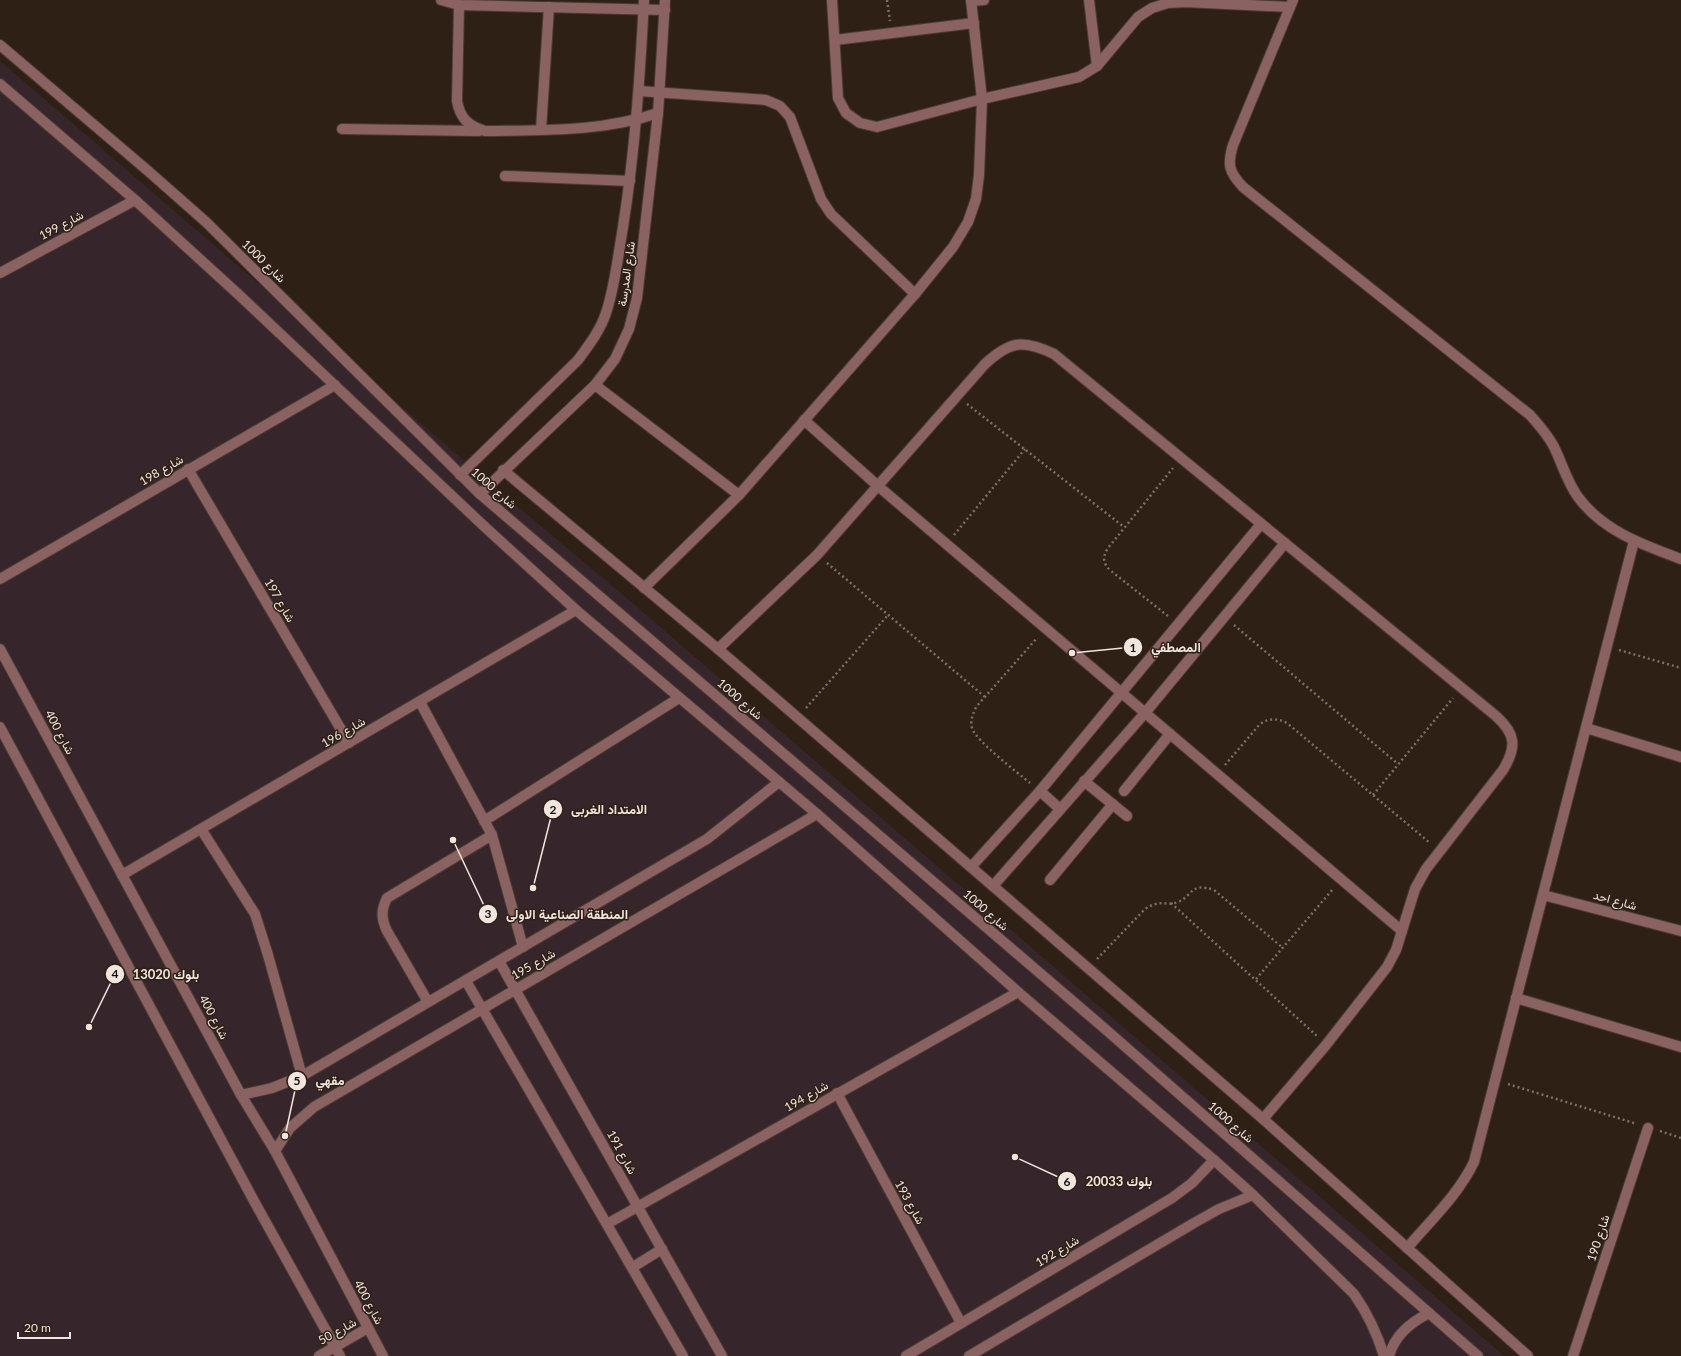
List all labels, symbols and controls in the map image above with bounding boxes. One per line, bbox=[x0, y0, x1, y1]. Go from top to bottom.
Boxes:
street label: شارع 199 bbox=[36, 207, 87, 245]
street label: شارع 1000 bbox=[238, 236, 289, 287]
street label: شارع المدرسة bbox=[614, 240, 640, 308]
street label: شارع 198 bbox=[136, 451, 187, 490]
street label: شارع 1000 bbox=[467, 464, 520, 513]
street label: شارع 197 bbox=[260, 575, 299, 626]
callout: المصطفي bbox=[1123, 635, 1209, 660]
text: المصطفي bbox=[1151, 639, 1201, 658]
text: 1 bbox=[1130, 640, 1137, 655]
street label: شارع 1000 bbox=[713, 675, 766, 724]
street label: شارع 400 bbox=[40, 707, 78, 758]
street label: شارع 196 bbox=[318, 713, 369, 752]
callout: الامتداد الغربى bbox=[543, 797, 655, 822]
text: الامتداد الغربى bbox=[571, 801, 647, 818]
text: 2 bbox=[550, 802, 557, 817]
street label: شارع 1000 bbox=[959, 886, 1012, 935]
street label: شارع احد bbox=[1591, 887, 1638, 915]
callout: المنطقة الصناعية الاولى bbox=[478, 902, 636, 927]
text: 3 bbox=[485, 906, 492, 921]
text: المنطقة الصناعية الاولى bbox=[506, 906, 628, 923]
street label: شارع 195 bbox=[508, 945, 559, 984]
callout: بلوك 13020 bbox=[105, 962, 208, 987]
text: 4 bbox=[112, 966, 119, 981]
text: بلوك 13020 bbox=[133, 966, 199, 983]
street label: شارع 400 bbox=[194, 992, 232, 1043]
callout: مقهي bbox=[287, 1068, 352, 1093]
text: مقهي bbox=[315, 1072, 345, 1091]
text: 5 bbox=[294, 1073, 301, 1088]
street label: شارع 194 bbox=[781, 1077, 832, 1116]
street label: شارع 1000 bbox=[1204, 1098, 1257, 1147]
street label: شارع 191 bbox=[602, 1127, 640, 1178]
callout: بلوك 20033 bbox=[1057, 1169, 1160, 1194]
text: بلوك 20033 bbox=[1086, 1173, 1152, 1190]
text: 6 bbox=[1064, 1174, 1071, 1189]
street label: شارع 193 bbox=[890, 1177, 928, 1228]
street label: شارع 190 bbox=[1583, 1213, 1614, 1264]
street label: شارع 192 bbox=[1033, 1232, 1083, 1272]
street label: شارع 400 bbox=[349, 1277, 387, 1328]
scale bar bbox=[18, 1314, 70, 1340]
street label: شارع 50 bbox=[315, 1314, 360, 1349]
text: 20 m bbox=[24, 1320, 51, 1335]

